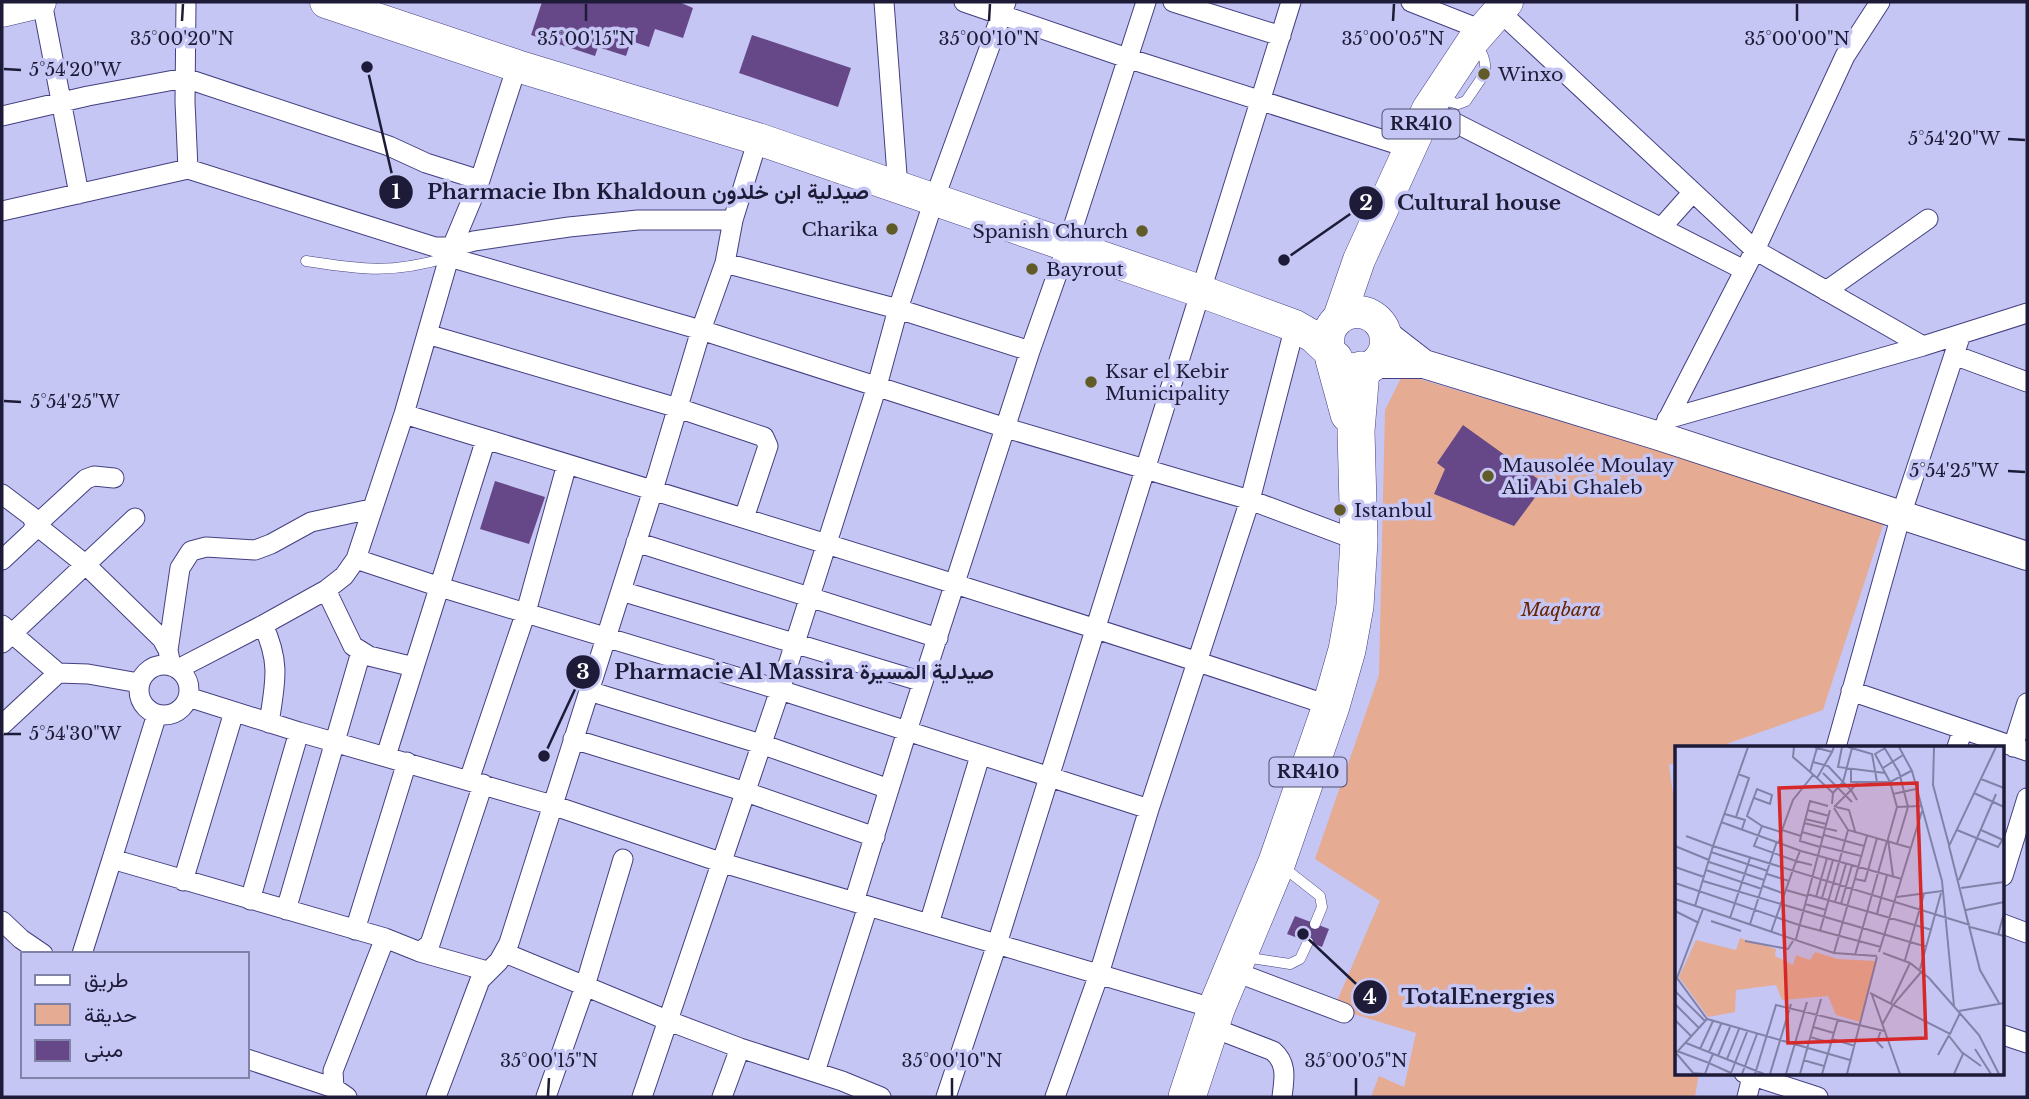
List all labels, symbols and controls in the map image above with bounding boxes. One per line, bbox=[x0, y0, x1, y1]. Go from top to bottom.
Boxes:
text: 35°00'20"N bbox=[130, 28, 234, 50]
text: 35°00'15"N bbox=[537, 28, 635, 50]
text: 35°00'10"N bbox=[939, 28, 1039, 50]
text: 35°00'05"N bbox=[1341, 28, 1445, 50]
text: 35°00'00"N bbox=[1744, 28, 1850, 50]
text: 5°54'20"W bbox=[29, 59, 122, 81]
place label: Winxo bbox=[1497, 63, 1563, 86]
marker: Winxo bbox=[1476, 66, 1492, 82]
road number: RR410 bbox=[1382, 110, 1460, 139]
text: 5°54'20"W bbox=[1908, 128, 2001, 150]
callout: Pharmacie Ibn Khaldoun صيدلية ابن خلدون bbox=[378, 171, 883, 213]
text: 1 bbox=[391, 179, 401, 205]
text: Pharmacie Ibn Khaldoun صيدلية ابن خلدون bbox=[427, 179, 869, 205]
callout: Cultural house bbox=[1348, 182, 1575, 224]
text: 2 bbox=[1359, 190, 1373, 216]
text: Cultural house bbox=[1397, 190, 1561, 216]
place label: Charika bbox=[801, 218, 878, 241]
place label: Spanish Church bbox=[973, 220, 1128, 243]
marker: Charika bbox=[884, 221, 900, 237]
marker: Spanish Church bbox=[1134, 223, 1150, 239]
place label: Bayrout bbox=[1046, 258, 1125, 281]
marker: Bayrout bbox=[1024, 261, 1040, 277]
place label: Ksar el Kebir Municipality bbox=[1105, 360, 1230, 405]
marker: Ksar el Kebir Municipality bbox=[1083, 374, 1099, 390]
text: 5°54'25"W bbox=[30, 391, 121, 413]
place label: Mausolée Moulay Ali Abi Ghaleb bbox=[1501, 454, 1674, 499]
text: 5°54'25"W bbox=[1909, 460, 2000, 482]
marker: Mausolée Moulay Ali Abi Ghaleb bbox=[1480, 468, 1496, 484]
place label: Istanbul bbox=[1354, 499, 1433, 522]
marker: Istanbul bbox=[1332, 502, 1348, 518]
park label: Maqbara bbox=[1520, 598, 1601, 621]
callout: Pharmacie Al Massira صيدلية المسيرة bbox=[565, 651, 1009, 693]
text: 3 bbox=[576, 659, 590, 685]
text: Pharmacie Al Massira صيدلية المسيرة bbox=[614, 659, 994, 685]
text: 5°54'30"W bbox=[29, 723, 122, 745]
inset map bbox=[1675, 746, 2004, 1074]
road number: RR410 bbox=[1270, 758, 1346, 786]
legend bbox=[21, 952, 248, 1078]
text: طريق bbox=[84, 967, 129, 993]
callout: TotalEnergies bbox=[1352, 976, 1569, 1018]
text: 4 bbox=[1363, 984, 1377, 1010]
text: TotalEnergies bbox=[1401, 984, 1555, 1010]
text: حديقة bbox=[84, 1002, 137, 1028]
text: مبنى bbox=[84, 1037, 123, 1063]
text: 35°00'15"N bbox=[500, 1050, 598, 1072]
text: 35°00'10"N bbox=[902, 1050, 1002, 1072]
text: 35°00'05"N bbox=[1304, 1050, 1408, 1072]

